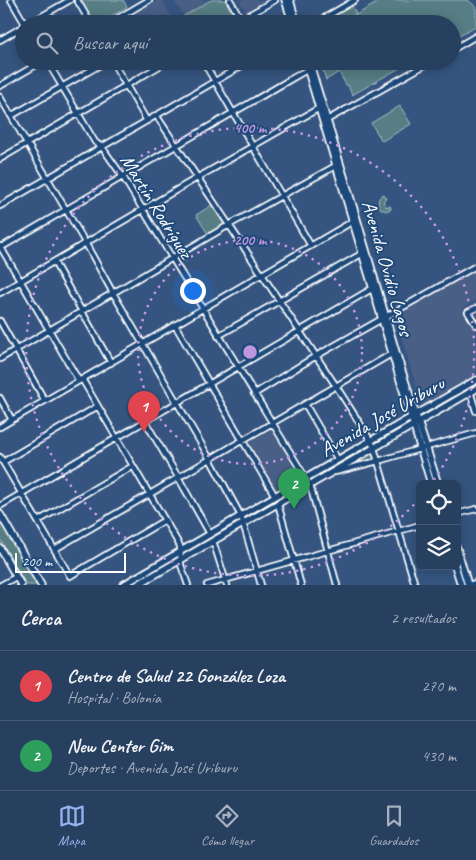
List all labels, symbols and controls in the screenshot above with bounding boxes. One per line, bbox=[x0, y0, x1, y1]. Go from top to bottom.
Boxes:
search box bbox=[15, 15, 461, 70]
icon: search bbox=[33, 29, 61, 57]
text: Buscar aquí bbox=[73, 31, 147, 55]
text: 400 m bbox=[234, 119, 268, 138]
street label: Martín Rodríguez bbox=[115, 150, 199, 264]
street label: Avenida Ovidio Lagos bbox=[356, 198, 419, 341]
text: 200 m bbox=[234, 231, 268, 250]
your location bbox=[180, 278, 206, 304]
centre of rings bbox=[241, 343, 259, 361]
street label: Avenida José Uriburu bbox=[316, 370, 450, 462]
pin: 1 bbox=[128, 391, 160, 432]
pin: 2 bbox=[278, 468, 310, 509]
map controls bbox=[416, 480, 461, 570]
button: locate bbox=[416, 480, 461, 525]
button: layers bbox=[416, 525, 461, 570]
scale bar bbox=[15, 550, 126, 573]
text: 200 m bbox=[22, 553, 52, 570]
text: Cerca bbox=[20, 605, 61, 631]
text: 2 resultados bbox=[391, 608, 456, 628]
text: Centro de Salud 22 González Loza bbox=[67, 664, 285, 688]
text: 1 bbox=[32, 676, 40, 696]
text: 270 m bbox=[422, 676, 456, 696]
text: Hospital · Bolonia bbox=[67, 688, 161, 708]
text: New Center Gim bbox=[67, 734, 173, 758]
text: 2 bbox=[32, 746, 40, 766]
text: 430 m bbox=[422, 746, 456, 766]
text: Deportes · Avenida José Uriburu bbox=[67, 758, 237, 778]
tab: Mapa bbox=[58, 802, 86, 849]
tab: Cómo llegar bbox=[201, 802, 254, 849]
tab: Guardados bbox=[369, 802, 418, 849]

